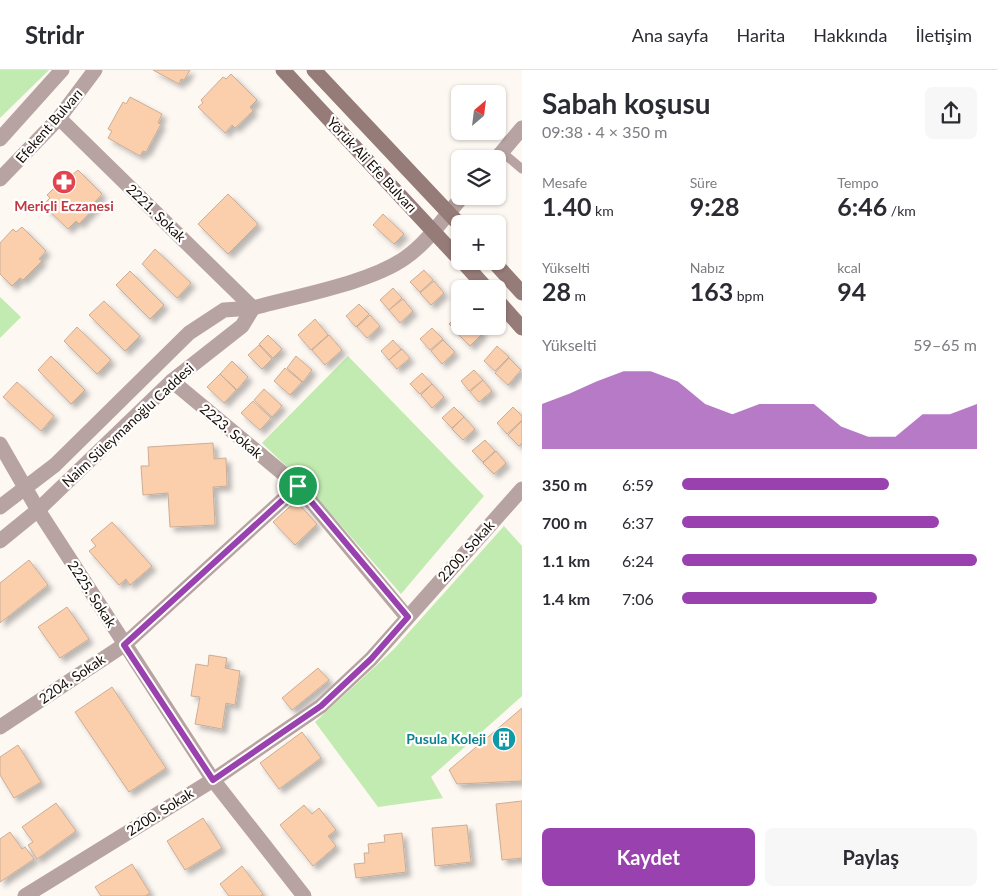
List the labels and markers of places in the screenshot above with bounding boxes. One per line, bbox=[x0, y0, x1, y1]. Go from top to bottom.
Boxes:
pharmacy icon: Meriçli Eczanesi bbox=[51, 169, 77, 195]
place label: Meriçli Eczanesi bbox=[14, 197, 114, 214]
pin bbox=[277, 465, 319, 507]
building icon: Pusula Koleji bbox=[491, 726, 517, 752]
place label: Pusula Koleji bbox=[406, 730, 486, 747]

